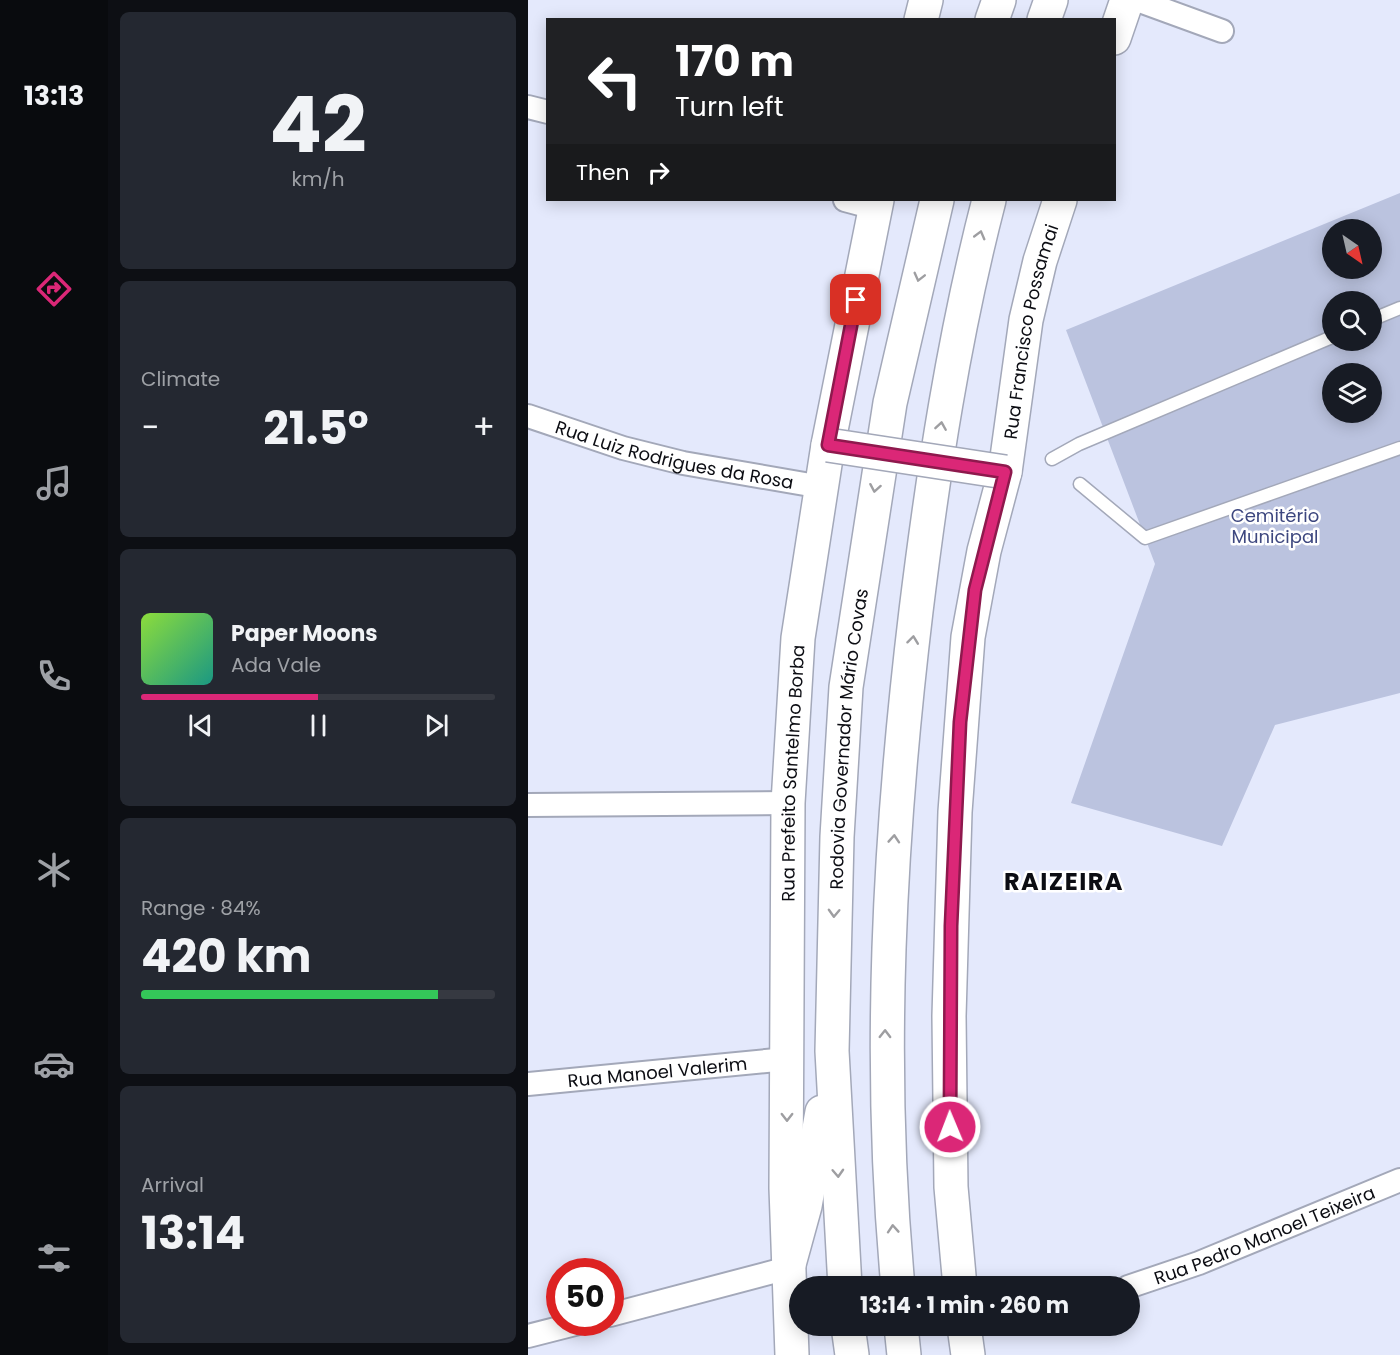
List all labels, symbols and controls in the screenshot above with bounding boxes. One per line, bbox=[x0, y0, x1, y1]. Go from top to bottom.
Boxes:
text: 170 m bbox=[675, 32, 794, 91]
icon: left bbox=[576, 42, 654, 120]
text: 42 bbox=[269, 70, 367, 179]
text: 13:13 bbox=[24, 77, 84, 114]
text: Turn left bbox=[675, 88, 784, 125]
icon: right bbox=[642, 156, 675, 189]
text: Then bbox=[576, 157, 630, 188]
text: km/h bbox=[291, 165, 345, 193]
north arrow bbox=[1322, 219, 1382, 279]
map controls bbox=[1322, 219, 1382, 423]
street label: Rua Francisco Possamai bbox=[997, 221, 1064, 441]
one-way arrow bbox=[972, 230, 985, 240]
icon: directions bbox=[33, 268, 75, 310]
one-way arrow bbox=[913, 272, 926, 282]
pin bbox=[830, 274, 881, 325]
icon: arrive bbox=[839, 283, 872, 316]
button: search bbox=[1322, 291, 1382, 351]
button: layers bbox=[1322, 363, 1382, 423]
text: Climate bbox=[141, 365, 220, 393]
text: 21.5° bbox=[263, 397, 369, 460]
text: − bbox=[141, 404, 159, 451]
text: + bbox=[472, 404, 495, 451]
street label: Rua Luiz Rodrigues da Rosa bbox=[552, 414, 796, 494]
one-way arrow bbox=[935, 421, 947, 430]
icon: music bbox=[33, 462, 75, 504]
one-way arrow bbox=[870, 484, 882, 493]
park label: Cemitério Municipal bbox=[1231, 503, 1319, 549]
street label: Rodovia Governador Mário Covas bbox=[823, 587, 874, 890]
text: Paper Moons bbox=[231, 618, 378, 649]
one-way arrow bbox=[906, 635, 918, 644]
street label: Rua Prefeito Santelmo Borba bbox=[775, 644, 810, 902]
text: Ada Vale bbox=[231, 651, 321, 679]
icon: phone bbox=[33, 655, 75, 697]
icon: previous bbox=[184, 709, 217, 742]
icon: pause bbox=[302, 709, 335, 742]
icon: next bbox=[420, 709, 453, 742]
one-way arrow bbox=[887, 835, 900, 844]
icon: climate bbox=[33, 849, 75, 891]
district label: RAIZEIRA bbox=[1004, 865, 1124, 898]
text: Range · 84% bbox=[141, 894, 261, 922]
one-way arrow bbox=[828, 909, 840, 918]
text: 420 km bbox=[141, 925, 312, 988]
one-way arrow bbox=[879, 1029, 892, 1038]
icon: car bbox=[33, 1043, 75, 1085]
street label: Rua Manoel Valerim bbox=[566, 1050, 748, 1093]
position arrow bbox=[918, 1095, 982, 1159]
one-way arrow bbox=[781, 1113, 793, 1122]
one-way arrow bbox=[831, 1168, 844, 1177]
text: Arrival bbox=[141, 1171, 204, 1199]
street label: Rua Pedro Manoel Teixeira bbox=[1151, 1179, 1378, 1290]
text: 13:14 bbox=[141, 1202, 245, 1265]
one-way arrow bbox=[887, 1224, 900, 1233]
icon: filters bbox=[33, 1237, 75, 1279]
speed limit sign: 50 bbox=[546, 1258, 624, 1336]
text: 13:14 · 1 min · 260 m bbox=[860, 1290, 1069, 1321]

